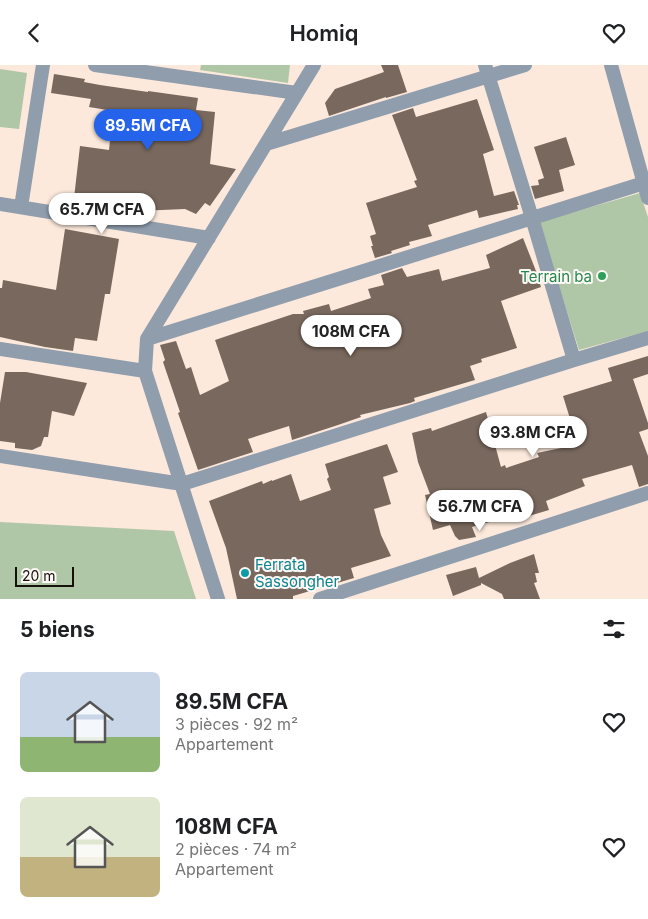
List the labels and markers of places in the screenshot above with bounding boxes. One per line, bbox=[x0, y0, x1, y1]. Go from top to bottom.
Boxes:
pin: 89.5M CFA bbox=[91, 109, 205, 151]
pin: 65.7M CFA bbox=[45, 193, 159, 235]
place label: Terrain ba bbox=[520, 267, 592, 286]
marker: Terrain ba bbox=[596, 270, 608, 282]
pin: 108M CFA bbox=[299, 315, 403, 357]
pin: 93.8M CFA bbox=[476, 415, 590, 458]
pin: 56.7M CFA bbox=[423, 489, 537, 532]
place label: Ferrata Sassongher bbox=[255, 555, 340, 591]
marker: Ferrata Sassongher bbox=[239, 567, 251, 579]

